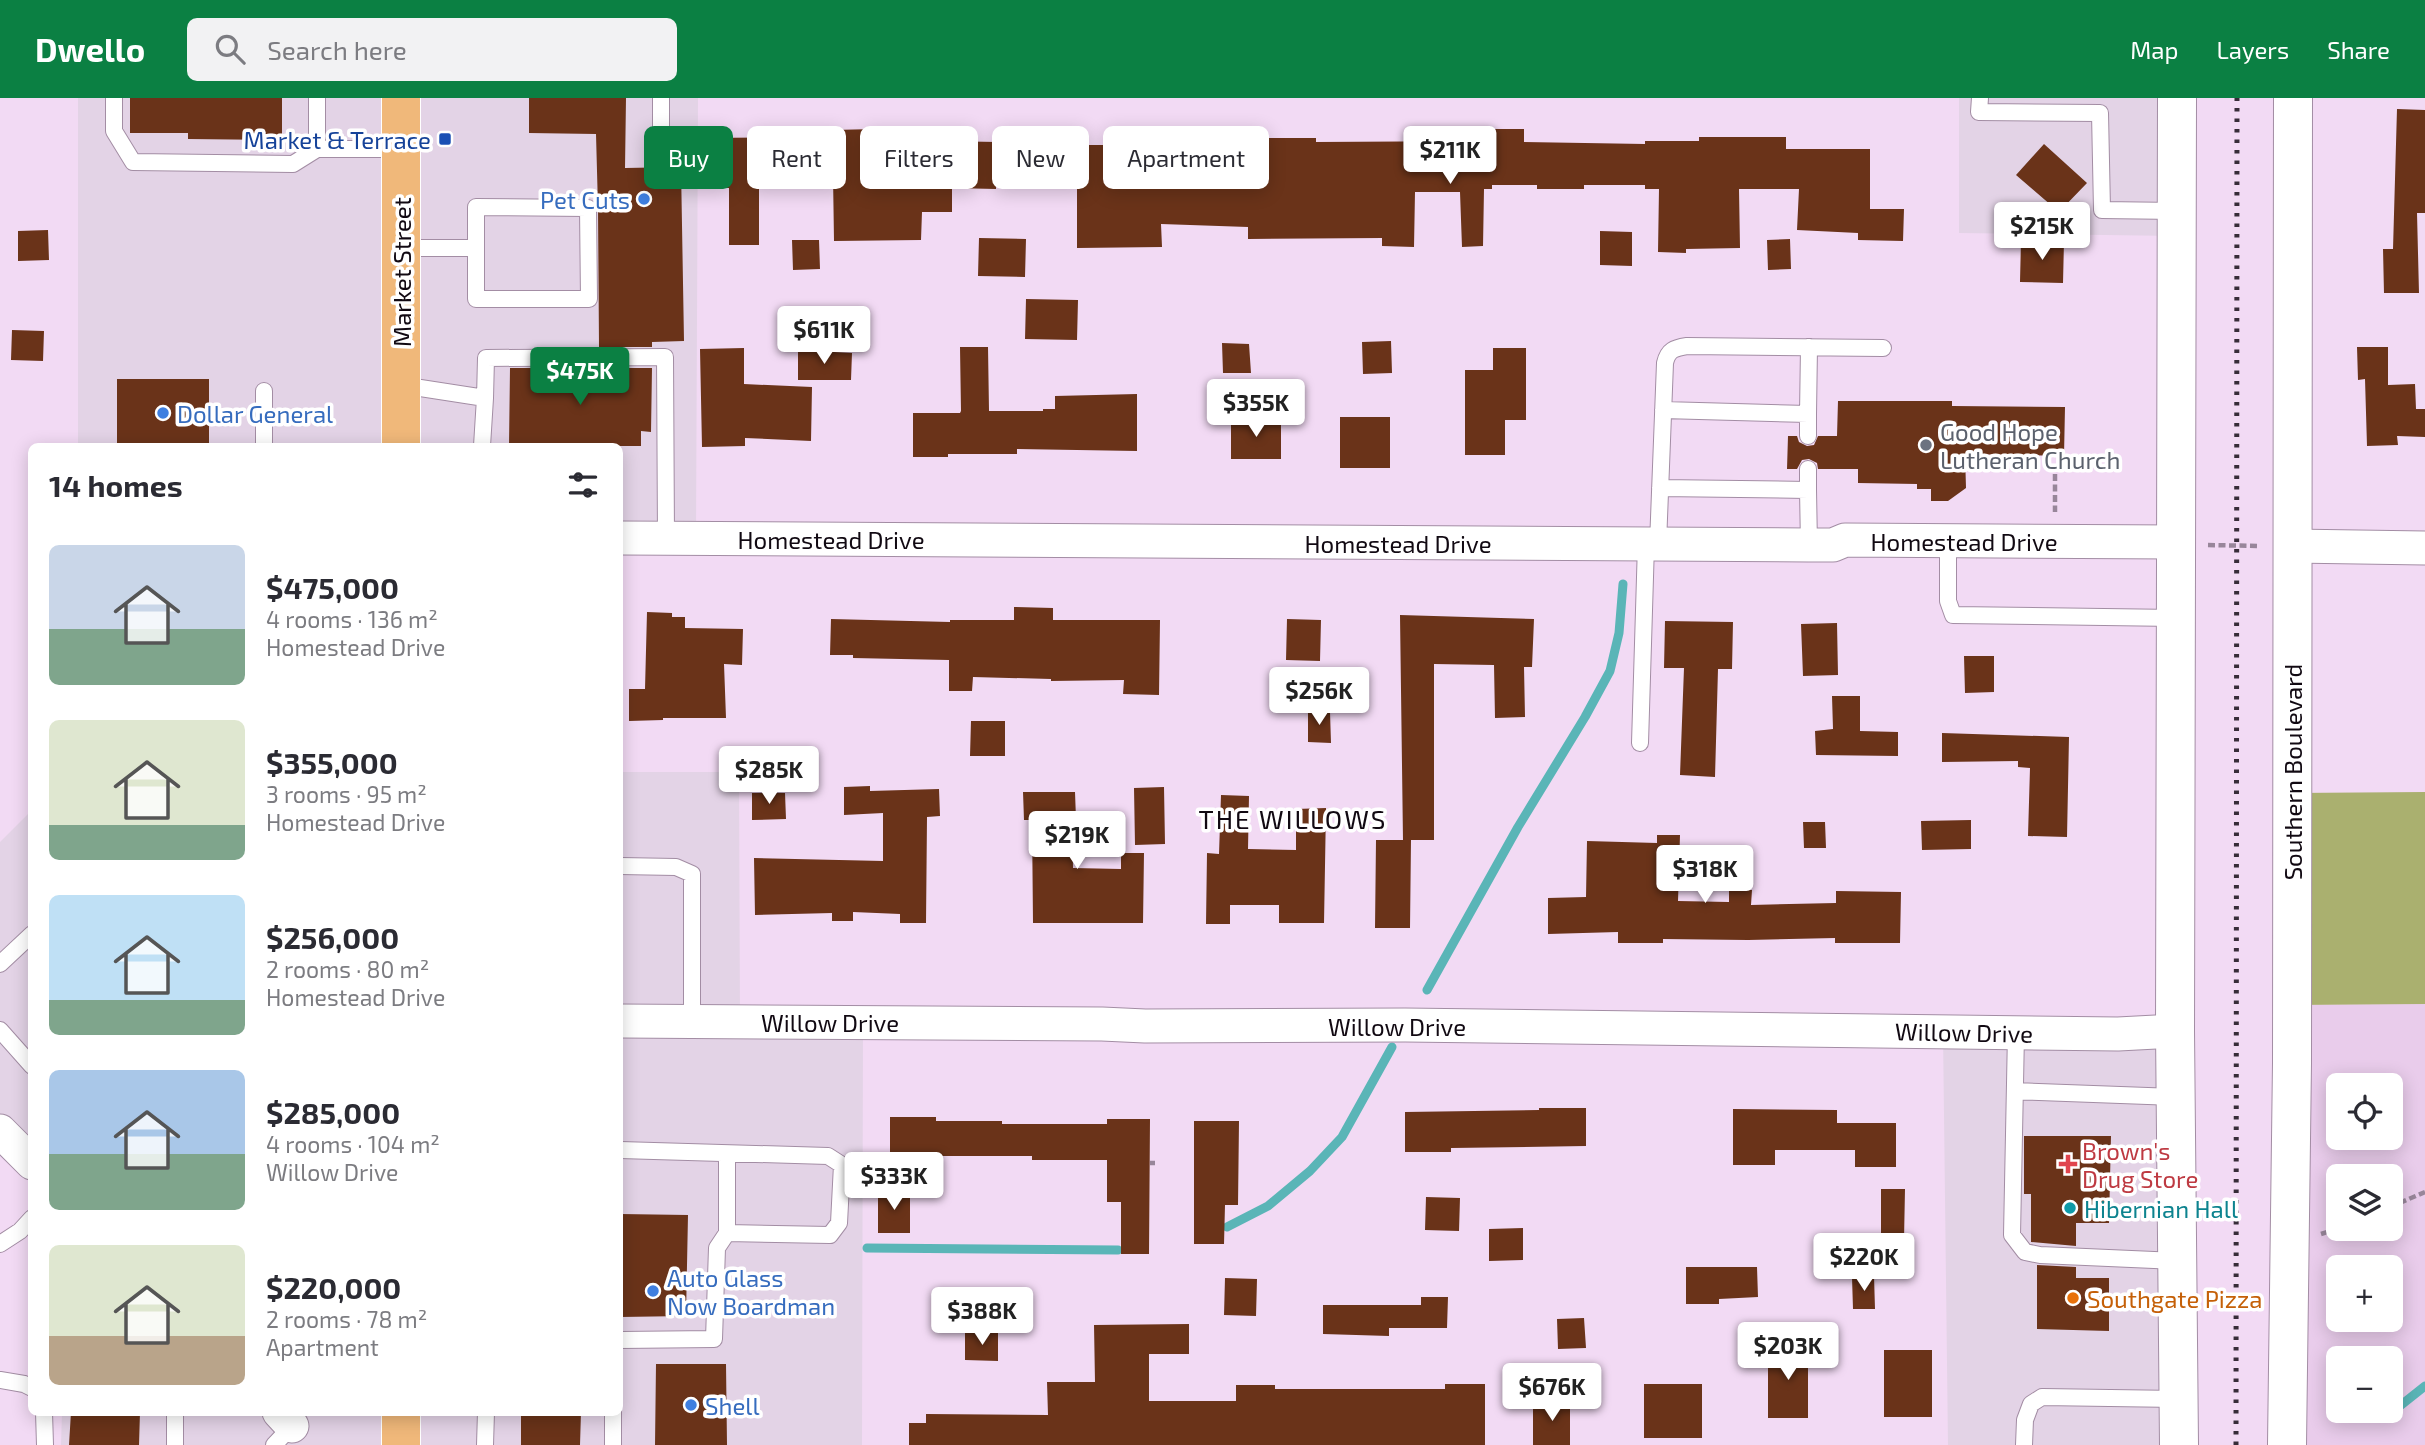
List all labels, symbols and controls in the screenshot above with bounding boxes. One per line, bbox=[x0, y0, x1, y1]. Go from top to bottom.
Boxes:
search box bbox=[187, 18, 677, 81]
text: Dwello bbox=[35, 29, 145, 69]
icon: search bbox=[211, 30, 249, 68]
text: Search here bbox=[267, 34, 407, 65]
text: Map bbox=[2130, 35, 2178, 64]
text: Layers bbox=[2216, 35, 2289, 64]
text: Share bbox=[2327, 35, 2390, 64]
place label: Market & Terrace bbox=[244, 125, 431, 154]
chip: Buy bbox=[644, 126, 733, 189]
chip: Rent bbox=[747, 126, 846, 189]
chip: Filters bbox=[860, 126, 978, 189]
chip: New bbox=[992, 126, 1089, 189]
chip: Apartment bbox=[1103, 126, 1269, 189]
pin: $211K bbox=[1401, 126, 1499, 186]
marker: Market & Terrace bbox=[437, 131, 453, 147]
text: $211K bbox=[1419, 135, 1481, 163]
place label: Pet Cuts bbox=[540, 185, 630, 214]
marker: Pet Cuts bbox=[636, 191, 652, 207]
street label: Market Street bbox=[387, 197, 416, 347]
pin: $215K bbox=[1993, 202, 2091, 262]
text: $215K bbox=[2010, 211, 2074, 239]
pin: $611K bbox=[775, 306, 873, 366]
text: $611K bbox=[793, 315, 855, 343]
pin: $475K bbox=[531, 348, 629, 407]
text: $475K bbox=[546, 356, 614, 384]
pin: $355K bbox=[1207, 380, 1305, 439]
text: $355K bbox=[1223, 388, 1289, 416]
place label: Dollar General bbox=[177, 399, 333, 428]
marker: Dollar General bbox=[155, 405, 171, 421]
place label: Good Hope Lutheran Church bbox=[1940, 417, 2120, 474]
marker: Good Hope Lutheran Church bbox=[1918, 437, 1934, 453]
icon: filters bbox=[564, 466, 602, 504]
text: 14 homes bbox=[49, 467, 183, 503]
street label: Homestead Drive bbox=[737, 525, 925, 554]
street label: Homestead Drive bbox=[1870, 527, 2058, 556]
street label: Homestead Drive bbox=[1304, 529, 1492, 558]
text: $475,000 bbox=[266, 569, 399, 605]
icon: home bbox=[105, 573, 189, 657]
text: 4 rooms · 136 m² bbox=[266, 605, 438, 633]
text: Homestead Drive bbox=[266, 633, 445, 661]
street label: Southern Boulevard bbox=[2278, 664, 2307, 880]
pin: $256K bbox=[1270, 668, 1368, 727]
text: $256K bbox=[1285, 676, 1353, 704]
text: $355,000 bbox=[266, 744, 398, 780]
pin: $285K bbox=[720, 746, 818, 806]
icon: home bbox=[105, 748, 189, 832]
text: $285K bbox=[735, 755, 803, 783]
text: 3 rooms · 95 m² bbox=[266, 780, 427, 808]
district label: THE WILLOWS bbox=[1199, 803, 1387, 834]
text: Homestead Drive bbox=[266, 808, 445, 836]
pin: $219K bbox=[1028, 812, 1126, 871]
text: $219K bbox=[1045, 820, 1109, 848]
pin: $318K bbox=[1656, 846, 1754, 905]
text: $318K bbox=[1672, 854, 1738, 882]
text: $256,000 bbox=[266, 919, 399, 955]
icon: home bbox=[105, 923, 189, 1007]
text: 2 rooms · 80 m² bbox=[266, 955, 429, 983]
text: Homestead Drive bbox=[266, 983, 445, 1011]
street label: Willow Drive bbox=[761, 1008, 899, 1037]
street label: Willow Drive bbox=[1328, 1012, 1466, 1041]
street label: Willow Drive bbox=[1895, 1016, 2033, 1048]
map controls bbox=[2326, 1073, 2403, 1423]
button: locate bbox=[2326, 1073, 2403, 1150]
text: $285,000 bbox=[266, 1094, 400, 1130]
icon: home bbox=[105, 1098, 189, 1182]
text: 4 rooms · 104 m² bbox=[266, 1130, 440, 1158]
place label: Brown's Drug Store bbox=[2082, 1136, 2198, 1193]
pin: $333K bbox=[845, 1152, 943, 1212]
marker: Brown's Drug Store bbox=[2060, 1156, 2076, 1172]
text: Willow Drive bbox=[266, 1158, 398, 1186]
text: $333K bbox=[860, 1161, 928, 1189]
button: layers bbox=[2326, 1164, 2403, 1241]
place label: Hibernian Hall bbox=[2084, 1194, 2238, 1223]
marker: Hibernian Hall bbox=[2062, 1200, 2078, 1216]
pin: $220K bbox=[1815, 1234, 1913, 1293]
text: $220K bbox=[1829, 1242, 1899, 1270]
button: + bbox=[2326, 1255, 2403, 1332]
place label: Auto Glass Now Boardman bbox=[667, 1263, 835, 1320]
text: $220,000 bbox=[266, 1269, 401, 1305]
icon: home bbox=[105, 1273, 189, 1357]
marker: Auto Glass Now Boardman bbox=[645, 1283, 661, 1299]
place label: Southgate Pizza bbox=[2087, 1284, 2262, 1313]
pin: $388K bbox=[933, 1288, 1031, 1347]
marker: Southgate Pizza bbox=[2065, 1290, 2081, 1306]
text: $388K bbox=[947, 1296, 1017, 1324]
text: 2 rooms · 78 m² bbox=[266, 1305, 427, 1333]
pin: $203K bbox=[1739, 1322, 1837, 1382]
text: $203K bbox=[1754, 1331, 1822, 1359]
text: Apartment bbox=[266, 1333, 379, 1361]
button: − bbox=[2326, 1346, 2403, 1423]
pin: $676K bbox=[1503, 1364, 1601, 1423]
text: $676K bbox=[1518, 1372, 1586, 1400]
place label: Shell bbox=[705, 1391, 760, 1420]
marker: Shell bbox=[683, 1397, 699, 1413]

